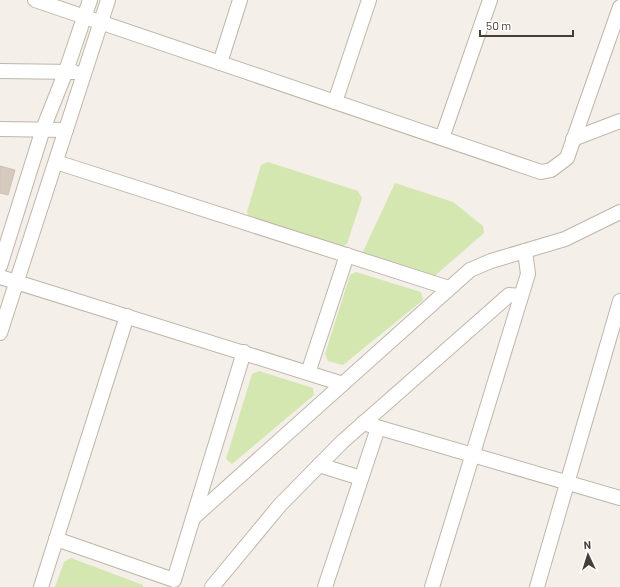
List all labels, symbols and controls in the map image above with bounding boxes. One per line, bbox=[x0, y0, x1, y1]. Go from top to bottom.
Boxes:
scale bar bbox=[480, 12, 573, 38]
text: 50 m bbox=[486, 18, 511, 32]
north arrow bbox=[568, 535, 608, 575]
text: N bbox=[583, 538, 591, 551]

